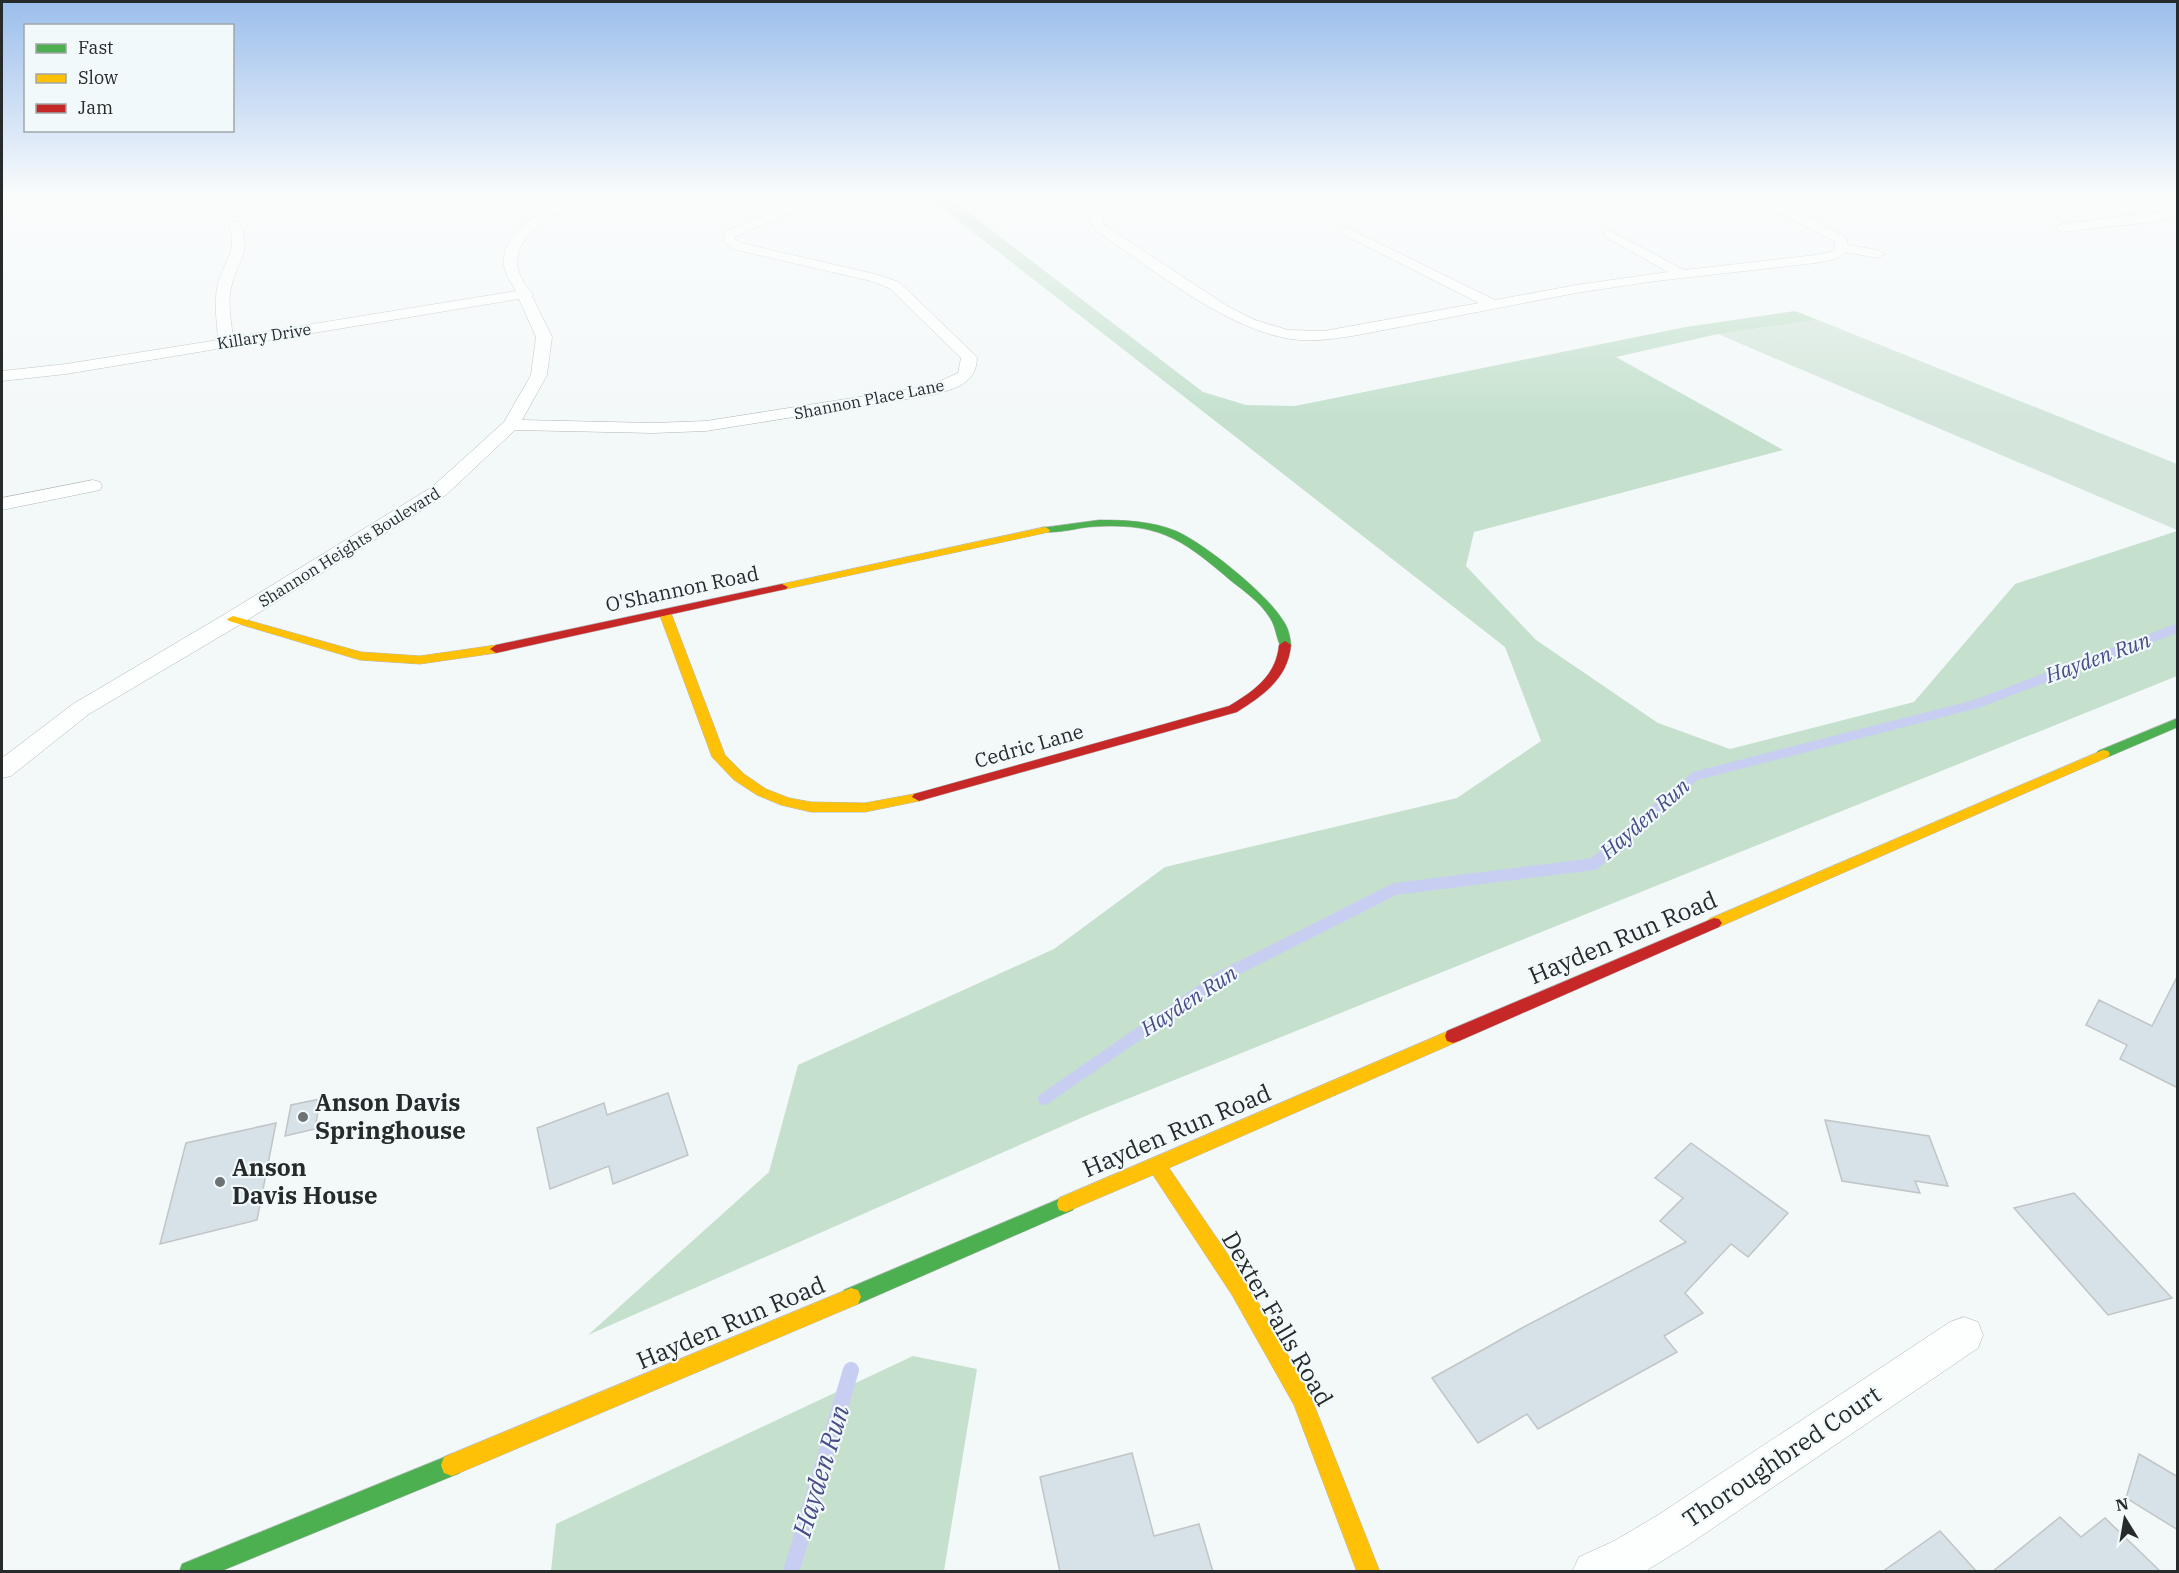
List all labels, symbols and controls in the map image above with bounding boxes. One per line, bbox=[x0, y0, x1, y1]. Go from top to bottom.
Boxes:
legend bbox=[24, 24, 234, 132]
text: Fast bbox=[78, 36, 113, 59]
text: Slow bbox=[78, 66, 118, 89]
text: Jam bbox=[78, 96, 113, 119]
street label: Killary Drive bbox=[216, 319, 312, 353]
street label: Shannon Place Lane bbox=[792, 375, 946, 423]
street label: Shannon Heights Boulevard bbox=[254, 483, 444, 611]
street label: O'Shannon Road bbox=[603, 559, 761, 618]
water label: Hayden Run bbox=[2040, 625, 2154, 689]
street label: Cedric Lane bbox=[971, 717, 1087, 774]
water label: Hayden Run bbox=[1593, 772, 1695, 865]
street label: Hayden Run Road bbox=[1524, 883, 1722, 991]
water label: Hayden Run bbox=[1134, 958, 1242, 1042]
street label: Hayden Run Road bbox=[1078, 1076, 1276, 1184]
place label: Anson Davis Springhouse bbox=[315, 1086, 466, 1146]
marker: Anson Davis Springhouse bbox=[296, 1110, 310, 1124]
place label: Anson Davis House bbox=[232, 1151, 378, 1211]
marker: Anson Davis House bbox=[213, 1175, 227, 1189]
street label: Dexter Falls Road bbox=[1215, 1225, 1341, 1412]
street label: Hayden Run Road bbox=[632, 1268, 830, 1376]
street label: Thoroughbred Court bbox=[1676, 1378, 1887, 1534]
water label: Hayden Run bbox=[784, 1401, 856, 1542]
north arrow bbox=[2095, 1489, 2155, 1549]
text: N bbox=[2114, 1493, 2130, 1515]

